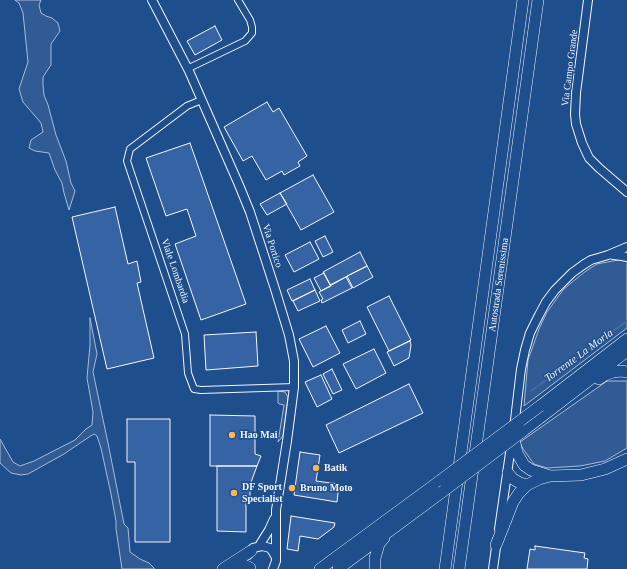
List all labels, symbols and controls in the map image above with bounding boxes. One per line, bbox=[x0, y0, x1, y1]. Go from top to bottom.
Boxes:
street label: Via Campo Grande bbox=[559, 29, 581, 107]
street label: Via Portico bbox=[259, 223, 285, 269]
street label: Viale Lombardia bbox=[158, 237, 192, 305]
street label: Autostrada Serenissima bbox=[486, 237, 512, 333]
water label: Torrente La Morla bbox=[542, 327, 616, 385]
place label: Hao Mai bbox=[240, 429, 277, 441]
marker: Hao Mai bbox=[227, 430, 237, 440]
place label: Batik bbox=[324, 462, 347, 474]
marker: Batik bbox=[311, 463, 321, 473]
place label: DF Sport Specialist bbox=[242, 481, 283, 504]
place label: Bruno Moto bbox=[300, 482, 352, 494]
marker: Bruno Moto bbox=[287, 483, 297, 493]
marker: DF Sport Specialist bbox=[229, 488, 239, 498]

